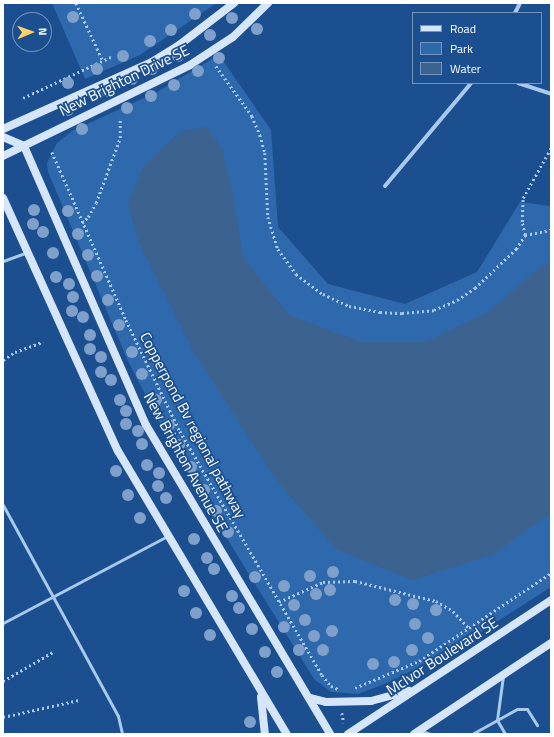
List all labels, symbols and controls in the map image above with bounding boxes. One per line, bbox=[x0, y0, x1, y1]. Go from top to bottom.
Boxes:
north arrow bbox=[12, 12, 52, 52]
legend bbox=[412, 12, 542, 84]
text: Road bbox=[450, 19, 476, 38]
text: N bbox=[35, 28, 51, 36]
text: Park bbox=[450, 39, 473, 58]
street label: New Brighton Drive SE bbox=[56, 41, 192, 119]
text: Water bbox=[450, 59, 481, 78]
street label: Copperpond Bv regional pathway bbox=[136, 329, 250, 521]
street label: New Brighton Avenue SE bbox=[140, 389, 232, 535]
street label: McIvor Boulevard SE bbox=[383, 613, 501, 699]

